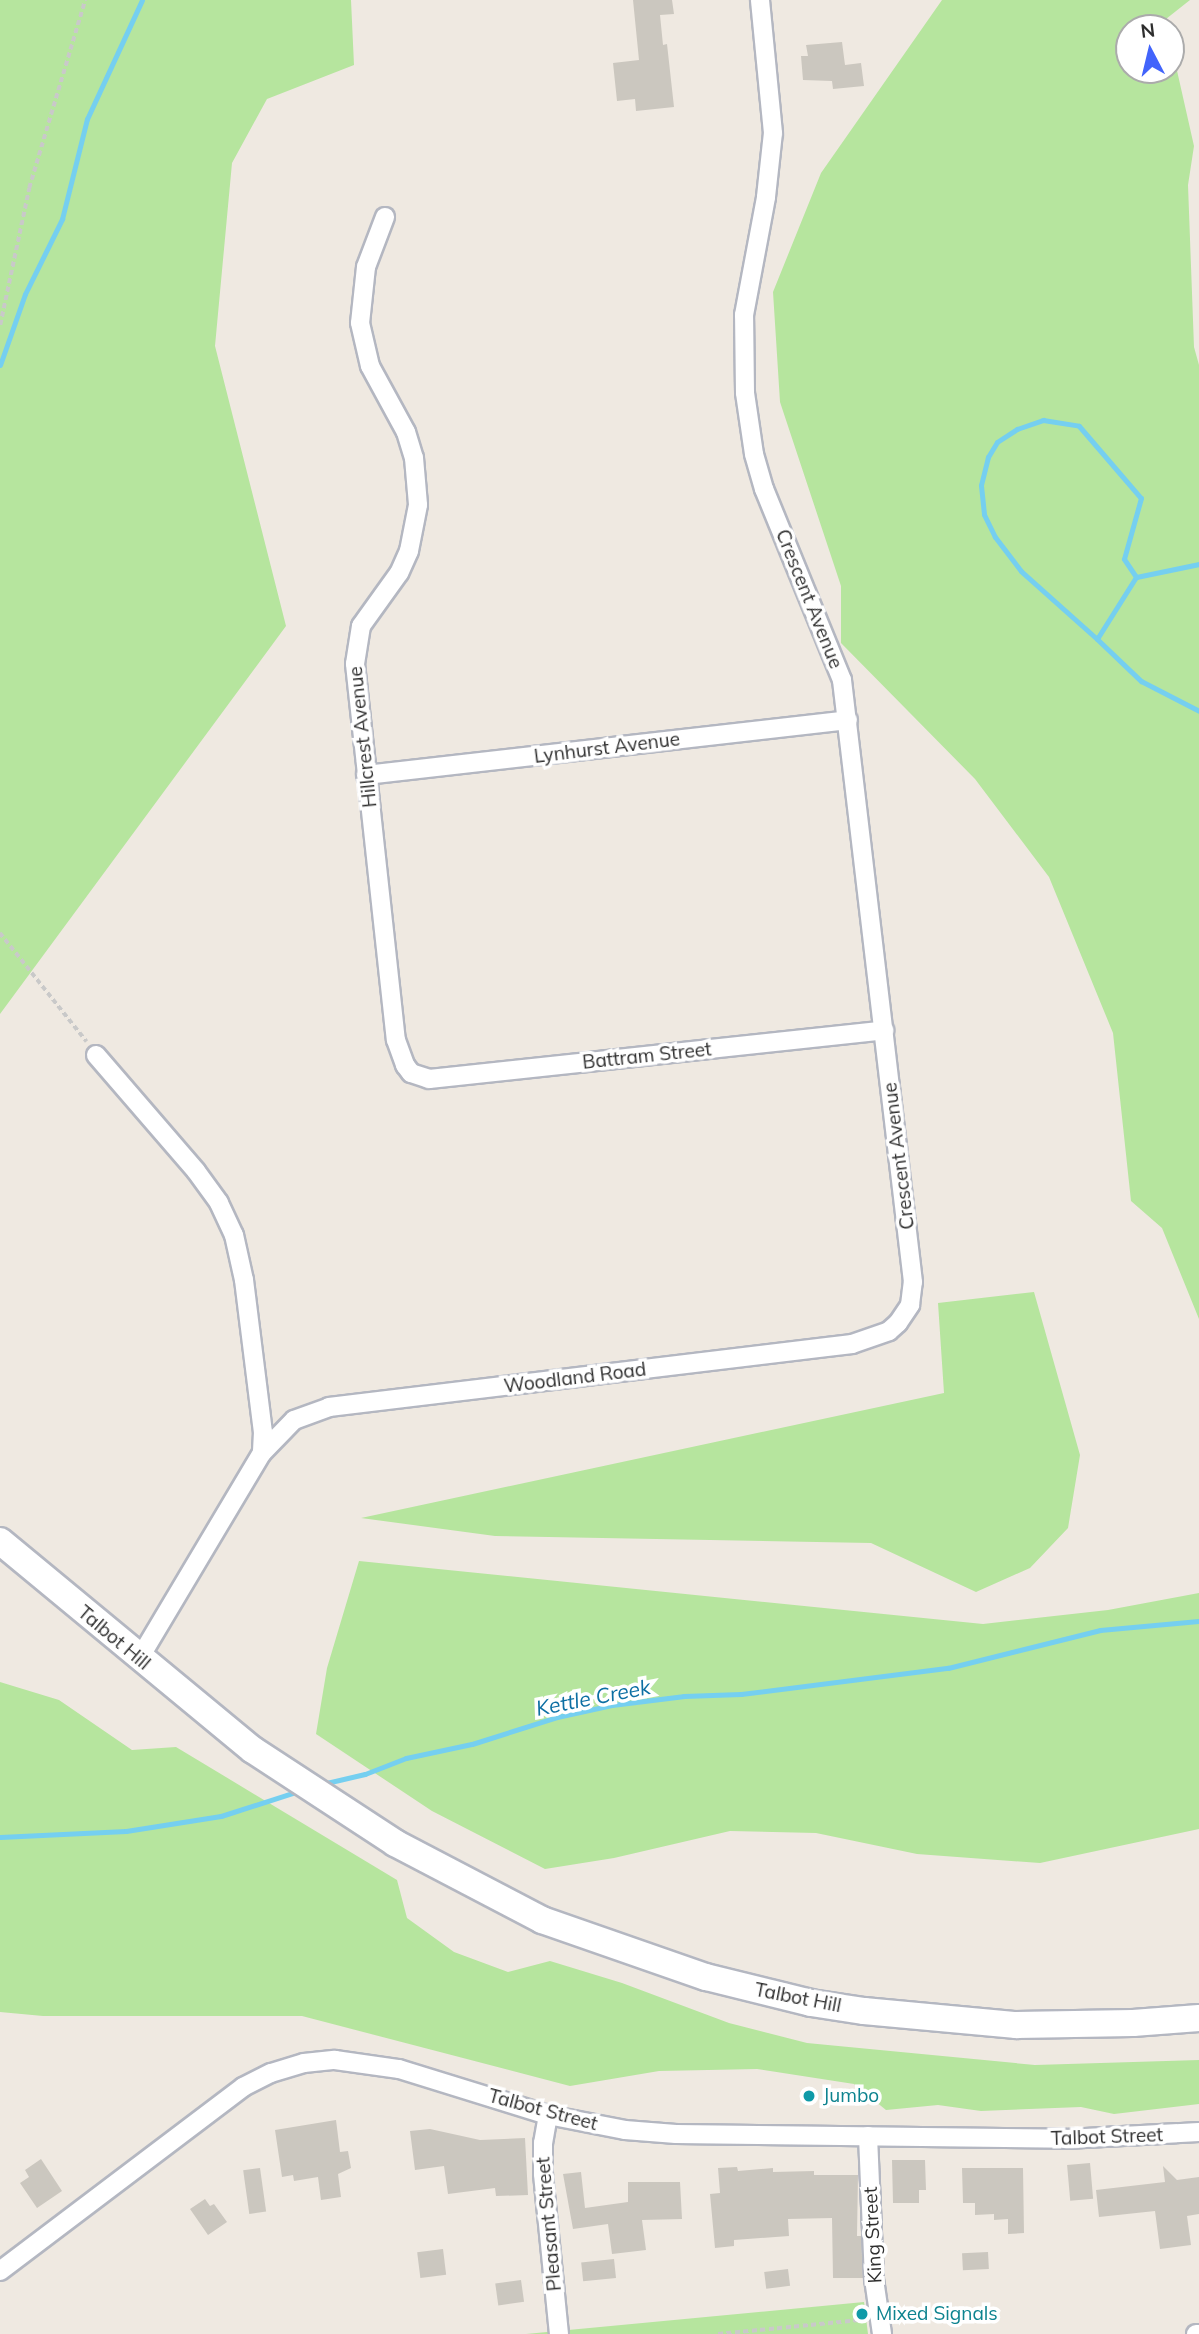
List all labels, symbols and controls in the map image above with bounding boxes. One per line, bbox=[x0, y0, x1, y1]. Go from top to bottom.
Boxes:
north arrow bbox=[1115, 14, 1185, 84]
text: N bbox=[1139, 17, 1156, 43]
street label: Crescent Avenue bbox=[771, 526, 847, 672]
street label: Hillcrest Avenue bbox=[344, 665, 382, 809]
street label: Lynhurst Avenue bbox=[533, 728, 681, 768]
street label: Battram Street bbox=[581, 1038, 713, 1074]
street label: Crescent Avenue bbox=[879, 1081, 919, 1231]
street label: Woodland Road bbox=[503, 1358, 647, 1398]
street label: Talbot Hill bbox=[73, 1601, 155, 1675]
water label: Kettle Creek bbox=[533, 1674, 653, 1720]
street label: Talbot Hill bbox=[753, 1978, 843, 2018]
street label: Talbot Street bbox=[486, 2084, 600, 2136]
place label: Jumbo bbox=[823, 2085, 879, 2107]
marker: Jumbo bbox=[801, 2088, 817, 2104]
street label: Talbot Street bbox=[1051, 2124, 1163, 2150]
street label: Pleasant Street bbox=[532, 2156, 566, 2292]
street label: King Street bbox=[859, 2186, 887, 2284]
place label: Mixed Signals bbox=[876, 2303, 998, 2325]
marker: Mixed Signals bbox=[854, 2306, 870, 2322]

